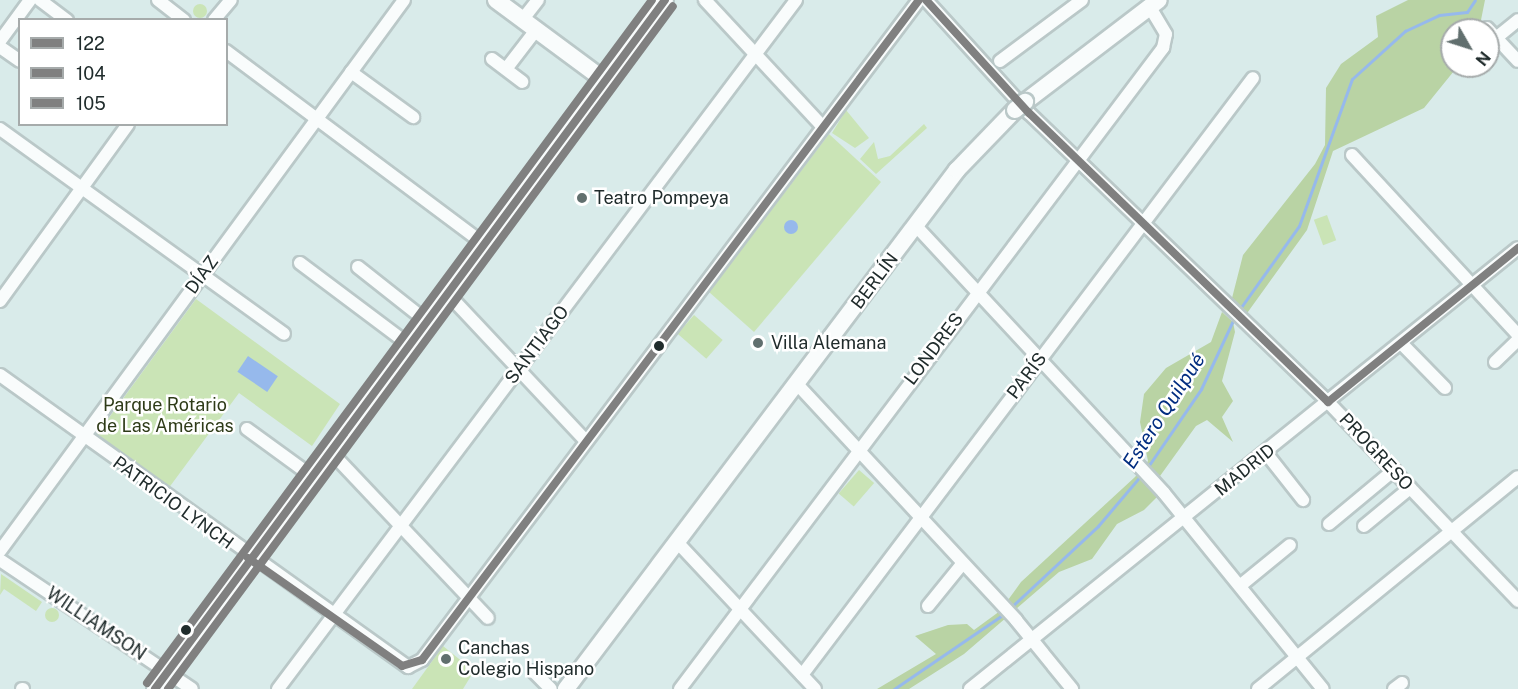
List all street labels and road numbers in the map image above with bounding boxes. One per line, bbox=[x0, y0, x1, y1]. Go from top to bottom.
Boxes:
street label: BERLÍN bbox=[847, 249, 903, 313]
street label: DÍAZ bbox=[181, 252, 223, 298]
street label: SANTIAGO bbox=[501, 302, 573, 388]
street label: LONDRES bbox=[900, 309, 968, 389]
street label: PARÍS bbox=[1003, 349, 1051, 403]
street label: PROGRESO bbox=[1335, 409, 1417, 495]
street label: MADRID bbox=[1211, 439, 1279, 501]
street label: PATRICIO LYNCH bbox=[108, 452, 238, 554]
street label: WILLIAMSON bbox=[42, 583, 150, 665]

